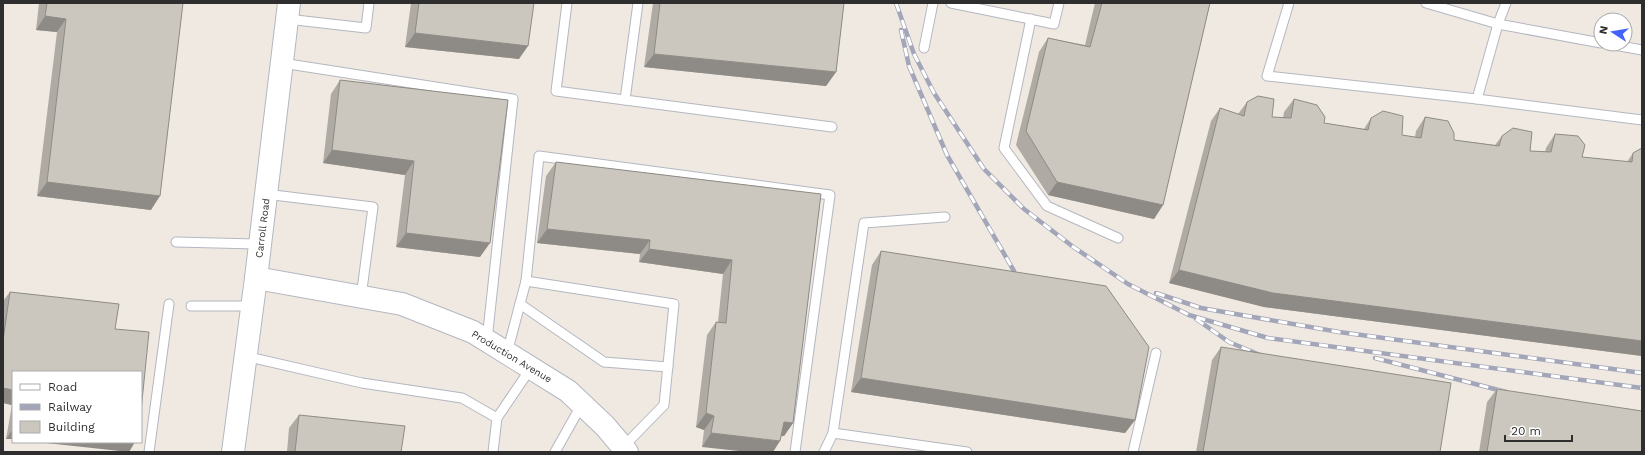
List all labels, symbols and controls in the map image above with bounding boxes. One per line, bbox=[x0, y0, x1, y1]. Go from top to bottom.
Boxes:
north arrow bbox=[1593, 12, 1633, 52]
text: N bbox=[1597, 25, 1611, 35]
street label: Carroll Road bbox=[253, 198, 272, 259]
street label: Production Avenue bbox=[470, 328, 554, 385]
legend bbox=[12, 371, 142, 443]
text: Road bbox=[48, 380, 77, 394]
text: Railway bbox=[48, 400, 93, 414]
scale bar bbox=[1505, 417, 1572, 443]
text: Building bbox=[48, 420, 95, 434]
text: 20 m bbox=[1511, 424, 1541, 438]

